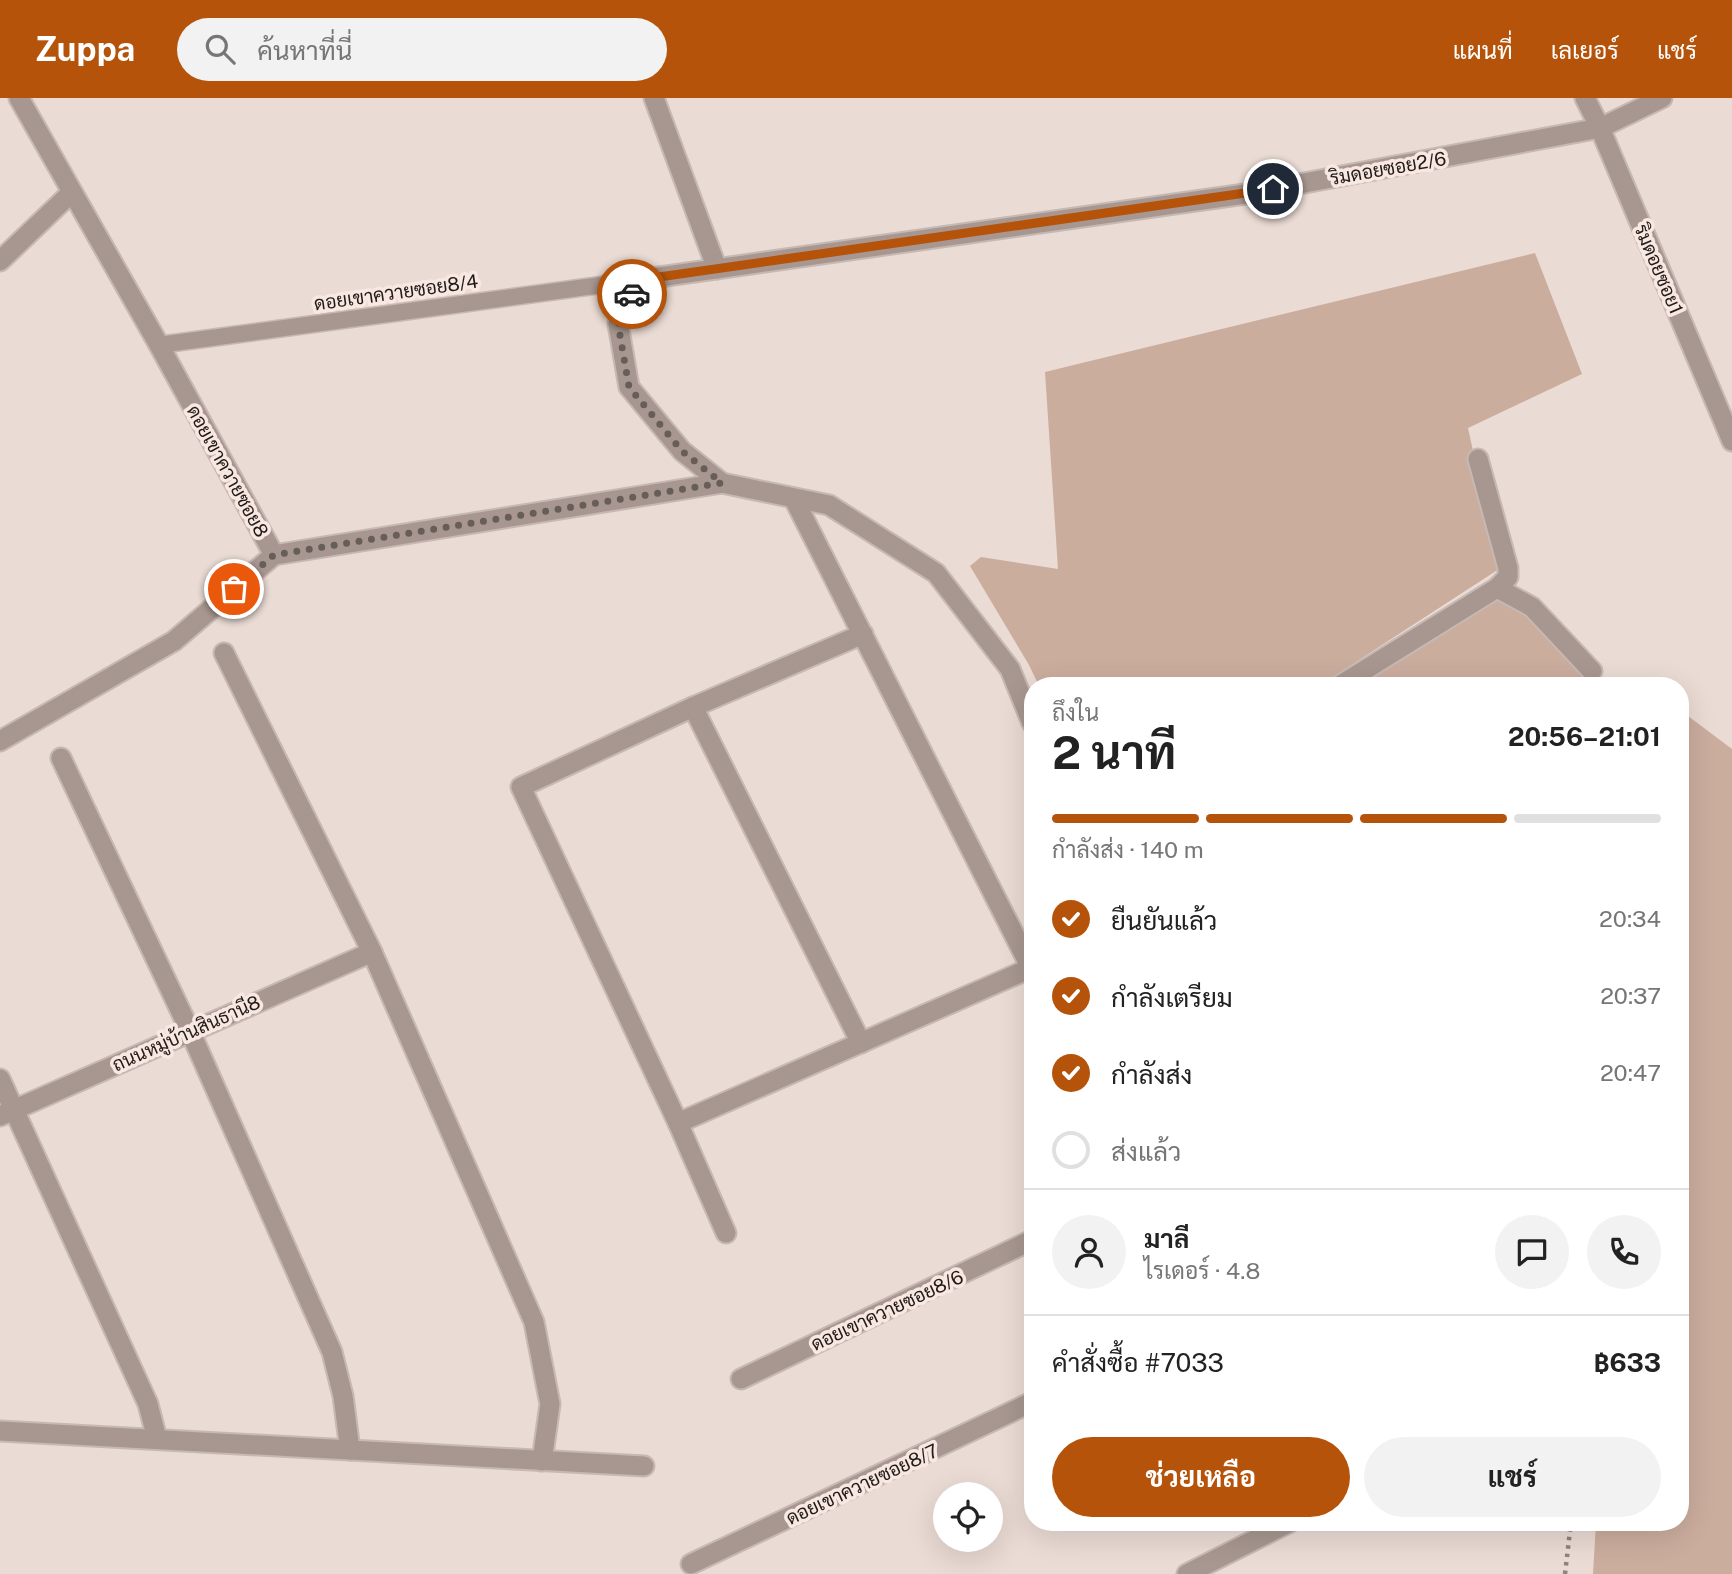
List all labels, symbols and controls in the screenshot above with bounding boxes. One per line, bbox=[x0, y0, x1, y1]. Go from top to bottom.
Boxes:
search box bbox=[177, 18, 667, 81]
text: Zuppa bbox=[35, 30, 135, 68]
icon: search bbox=[201, 30, 239, 68]
text: ค้นหาที่นี่ bbox=[257, 35, 352, 66]
text: แผนที่ bbox=[1453, 36, 1513, 64]
text: เลเยอร์ bbox=[1551, 36, 1619, 64]
text: แชร์ bbox=[1657, 36, 1697, 64]
street label: ริมดอยซอย2/6 bbox=[1327, 147, 1448, 189]
pin bbox=[1243, 159, 1303, 219]
icon: home bbox=[1254, 170, 1292, 208]
street label: ริมดอยซอย1 bbox=[1630, 220, 1688, 317]
courier bbox=[597, 259, 667, 329]
street label: ดอยเขาควายซอย8/4 bbox=[312, 270, 480, 314]
icon: car bbox=[613, 275, 651, 313]
street label: ดอยเขาควายซอย8 bbox=[183, 401, 273, 541]
pin bbox=[204, 559, 264, 619]
icon: bag bbox=[215, 570, 253, 608]
text: ถึงใน bbox=[1052, 699, 1099, 726]
text: 20:56–21:01 bbox=[1508, 721, 1661, 752]
text: 2 นาที bbox=[1052, 725, 1176, 779]
text: กำลังส่ง · 140 m bbox=[1052, 836, 1204, 863]
icon: check bbox=[1052, 900, 1090, 938]
text: ยืนยันแล้ว bbox=[1111, 905, 1217, 936]
text: 20:34 bbox=[1599, 905, 1661, 932]
icon: check bbox=[1052, 977, 1090, 1015]
text: กำลังเตรียม bbox=[1111, 982, 1233, 1013]
text: 20:37 bbox=[1600, 982, 1661, 1009]
street label: ถนนหมู่บ้านสินธานี8 bbox=[108, 990, 265, 1078]
icon: check bbox=[1052, 1054, 1090, 1092]
text: กำลังส่ง bbox=[1111, 1059, 1192, 1090]
text: 20:47 bbox=[1600, 1059, 1661, 1086]
text: ส่งแล้ว bbox=[1111, 1136, 1181, 1167]
button: person bbox=[1052, 1215, 1126, 1289]
button: chat bbox=[1495, 1215, 1569, 1289]
button: phone bbox=[1587, 1215, 1661, 1289]
text: มาลี bbox=[1144, 1223, 1189, 1254]
text: ไรเดอร์ · 4.8 bbox=[1144, 1257, 1260, 1284]
street label: ดอยเขาควายซอย8/6 bbox=[807, 1265, 967, 1355]
text: คำสั่งซื้อ #7033 bbox=[1052, 1347, 1224, 1378]
text: ฿633 bbox=[1594, 1347, 1661, 1378]
button: ช่วยเหลือ bbox=[1052, 1437, 1350, 1517]
button: แชร์ bbox=[1364, 1437, 1661, 1517]
street label: ดอยเขาควายซอย8/7 bbox=[783, 1439, 941, 1529]
map controls bbox=[933, 1482, 1003, 1552]
button: locate bbox=[933, 1482, 1003, 1552]

